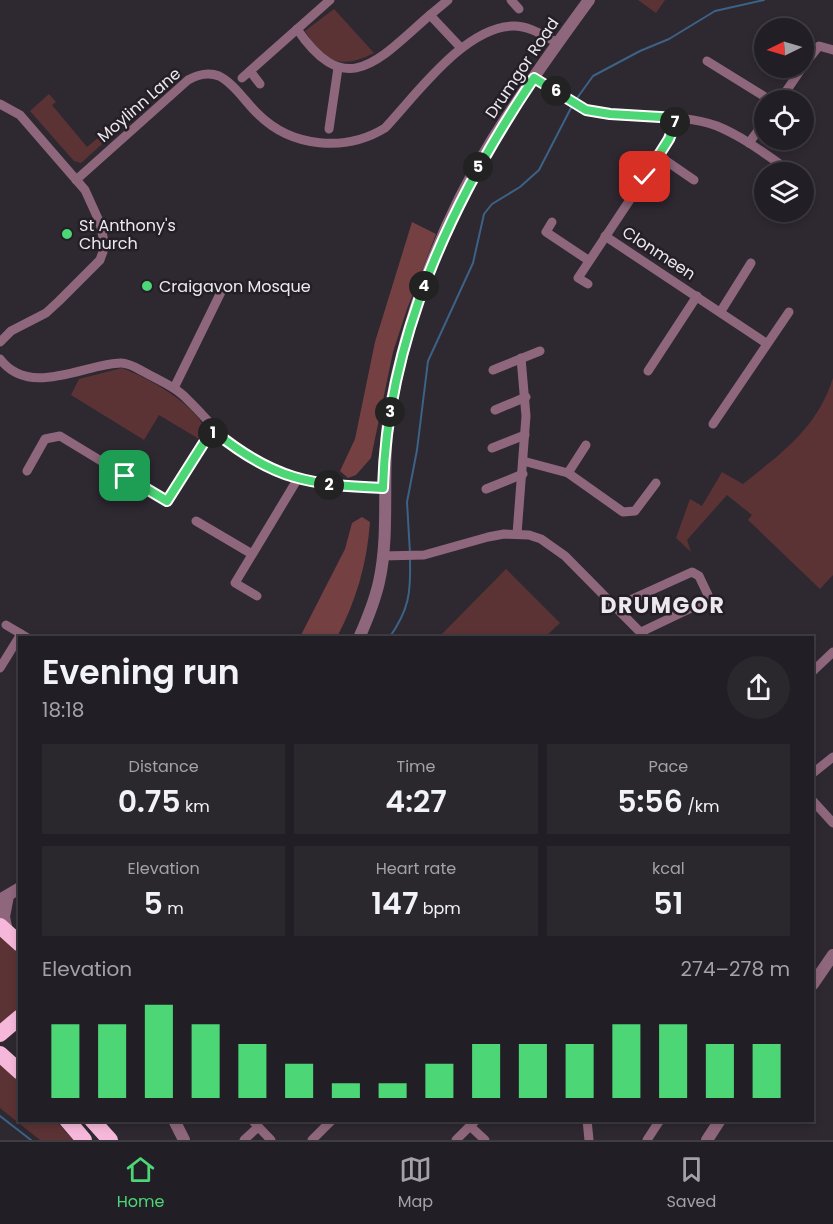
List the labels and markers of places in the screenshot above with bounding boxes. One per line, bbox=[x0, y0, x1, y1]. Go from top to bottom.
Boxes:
pin: 6 bbox=[541, 76, 571, 106]
pin: 7 bbox=[660, 107, 690, 137]
pin bbox=[619, 151, 670, 202]
pin: 5 bbox=[463, 152, 493, 182]
place label: St Anthony's Church bbox=[79, 214, 176, 255]
marker: St Anthony's Church bbox=[60, 227, 74, 241]
pin: 4 bbox=[409, 271, 439, 301]
place label: Craigavon Mosque bbox=[159, 275, 311, 298]
marker: Craigavon Mosque bbox=[140, 279, 154, 293]
pin: 3 bbox=[375, 397, 405, 427]
pin: 1 bbox=[198, 418, 228, 448]
pin bbox=[99, 450, 150, 501]
pin: 2 bbox=[314, 470, 344, 500]

